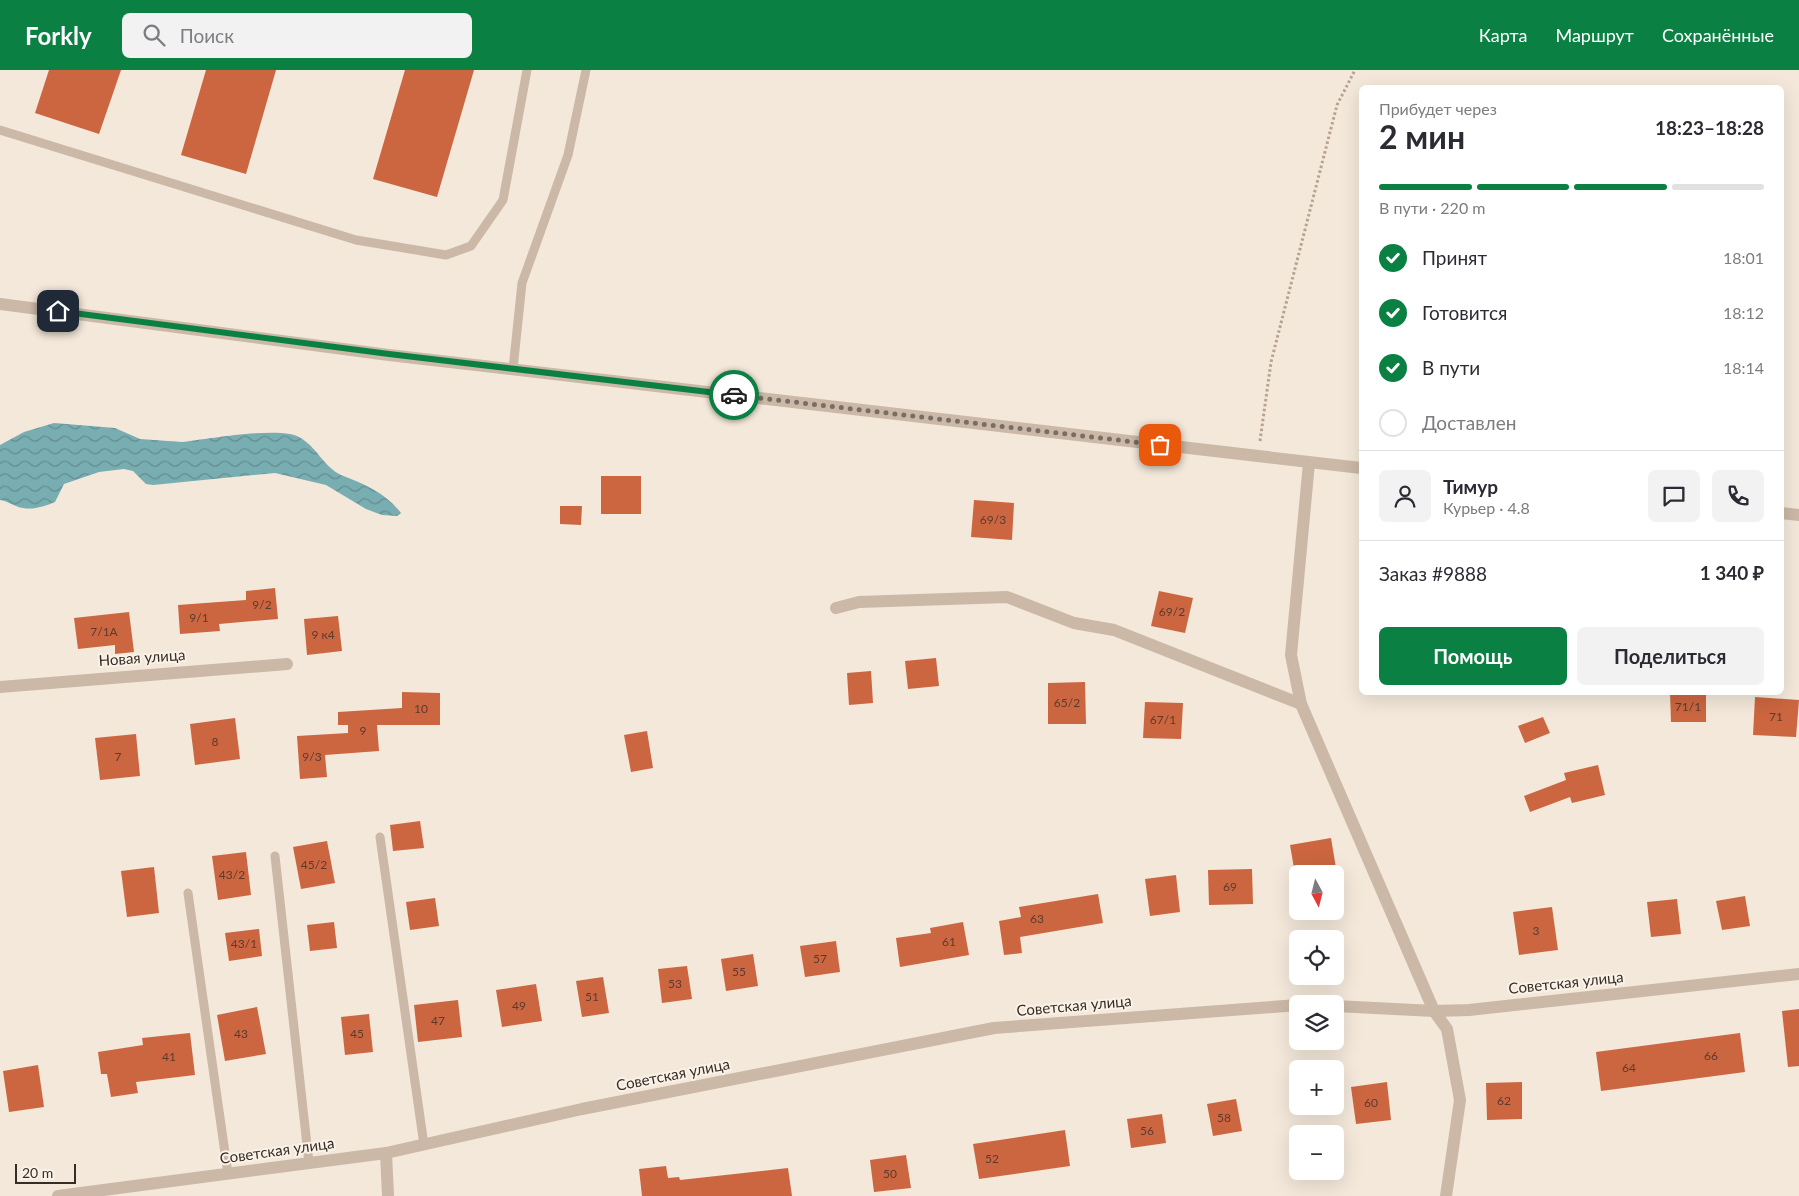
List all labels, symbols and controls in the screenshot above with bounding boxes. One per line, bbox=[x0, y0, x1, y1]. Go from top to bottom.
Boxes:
search box bbox=[122, 13, 472, 58]
text: Forkly bbox=[25, 21, 92, 50]
icon: search bbox=[140, 21, 168, 49]
text: Поиск bbox=[180, 24, 234, 47]
text: Карта bbox=[1479, 24, 1527, 46]
text: Маршрут bbox=[1555, 24, 1634, 46]
text: Сохранённые bbox=[1662, 24, 1774, 46]
text: Прибудет через bbox=[1379, 99, 1497, 118]
text: 18:23–18:28 bbox=[1655, 116, 1764, 139]
text: 2 мин bbox=[1379, 117, 1465, 156]
text: В пути · 220 m bbox=[1379, 198, 1485, 217]
icon: check bbox=[1379, 244, 1407, 272]
text: Принят bbox=[1422, 246, 1487, 269]
text: 18:01 bbox=[1723, 248, 1764, 267]
pin bbox=[37, 290, 79, 332]
icon: home bbox=[44, 297, 72, 325]
icon: check bbox=[1379, 299, 1407, 327]
text: Готовится bbox=[1422, 301, 1507, 324]
text: 18:12 bbox=[1723, 303, 1764, 322]
icon: check bbox=[1379, 354, 1407, 382]
text: В пути bbox=[1422, 356, 1480, 379]
text: 18:14 bbox=[1723, 358, 1764, 377]
courier bbox=[709, 370, 759, 420]
icon: car bbox=[720, 381, 748, 409]
text: Доставлен bbox=[1422, 411, 1516, 434]
pin bbox=[1139, 424, 1181, 466]
icon: bag bbox=[1146, 431, 1174, 459]
button: person bbox=[1379, 470, 1431, 522]
button: chat bbox=[1648, 470, 1700, 522]
button: phone bbox=[1712, 470, 1764, 522]
text: Тимур bbox=[1443, 475, 1498, 498]
text: Курьер · 4.8 bbox=[1443, 498, 1530, 517]
house number: 69/3 bbox=[980, 512, 1006, 527]
text: 1 340 ₽ bbox=[1700, 561, 1764, 584]
text: Заказ #9888 bbox=[1379, 562, 1487, 585]
house number: 9/2 bbox=[252, 597, 272, 612]
house number: 69/2 bbox=[1159, 604, 1185, 619]
house number: 9/1 bbox=[189, 610, 209, 625]
house number: 7/1А bbox=[90, 624, 119, 639]
house number: 9 к4 bbox=[311, 627, 335, 642]
button: Помощь bbox=[1379, 627, 1567, 685]
button: Поделиться bbox=[1577, 627, 1764, 685]
street label: Новая улица bbox=[98, 645, 186, 669]
house number: 65/2 bbox=[1054, 695, 1080, 710]
house number: 71/1 bbox=[1675, 699, 1701, 714]
house number: 10 bbox=[414, 701, 428, 716]
house number: 71 bbox=[1769, 709, 1783, 724]
house number: 67/1 bbox=[1150, 712, 1176, 727]
house number: 9 bbox=[360, 723, 367, 738]
house number: 8 bbox=[212, 734, 219, 749]
house number: 7 bbox=[115, 749, 122, 764]
house number: 9/3 bbox=[302, 749, 322, 764]
house number: 45/2 bbox=[301, 857, 327, 872]
north arrow bbox=[1289, 865, 1344, 920]
map controls bbox=[1289, 865, 1344, 1180]
house number: 43/2 bbox=[219, 867, 245, 882]
house number: 69 bbox=[1223, 879, 1237, 894]
house number: 63 bbox=[1030, 911, 1044, 926]
house number: 3 bbox=[1533, 923, 1540, 938]
button: locate bbox=[1289, 930, 1344, 985]
house number: 61 bbox=[942, 934, 956, 949]
house number: 43/1 bbox=[231, 936, 257, 951]
house number: 57 bbox=[813, 951, 827, 966]
house number: 55 bbox=[732, 964, 746, 979]
street label: Советская улица bbox=[1508, 967, 1624, 997]
house number: 53 bbox=[668, 976, 682, 991]
house number: 51 bbox=[585, 989, 599, 1004]
street label: Советская улица bbox=[1016, 991, 1132, 1019]
button: layers bbox=[1289, 995, 1344, 1050]
house number: 49 bbox=[512, 998, 526, 1013]
house number: 47 bbox=[431, 1013, 445, 1028]
house number: 43 bbox=[234, 1026, 248, 1041]
house number: 45 bbox=[350, 1026, 364, 1041]
house number: 66 bbox=[1704, 1048, 1718, 1063]
house number: 41 bbox=[162, 1049, 176, 1064]
street label: Советская улица bbox=[614, 1054, 731, 1094]
button: + bbox=[1289, 1060, 1344, 1115]
house number: 64 bbox=[1622, 1060, 1636, 1075]
house number: 62 bbox=[1497, 1093, 1511, 1108]
house number: 60 bbox=[1364, 1095, 1378, 1110]
house number: 58 bbox=[1217, 1110, 1231, 1125]
house number: 56 bbox=[1140, 1123, 1154, 1138]
button: − bbox=[1289, 1125, 1344, 1180]
street label: Советская улица bbox=[218, 1133, 335, 1167]
house number: 52 bbox=[985, 1151, 999, 1166]
scale bar bbox=[15, 1161, 76, 1184]
text: 20 m bbox=[22, 1164, 53, 1181]
house number: 50 bbox=[883, 1166, 897, 1181]

